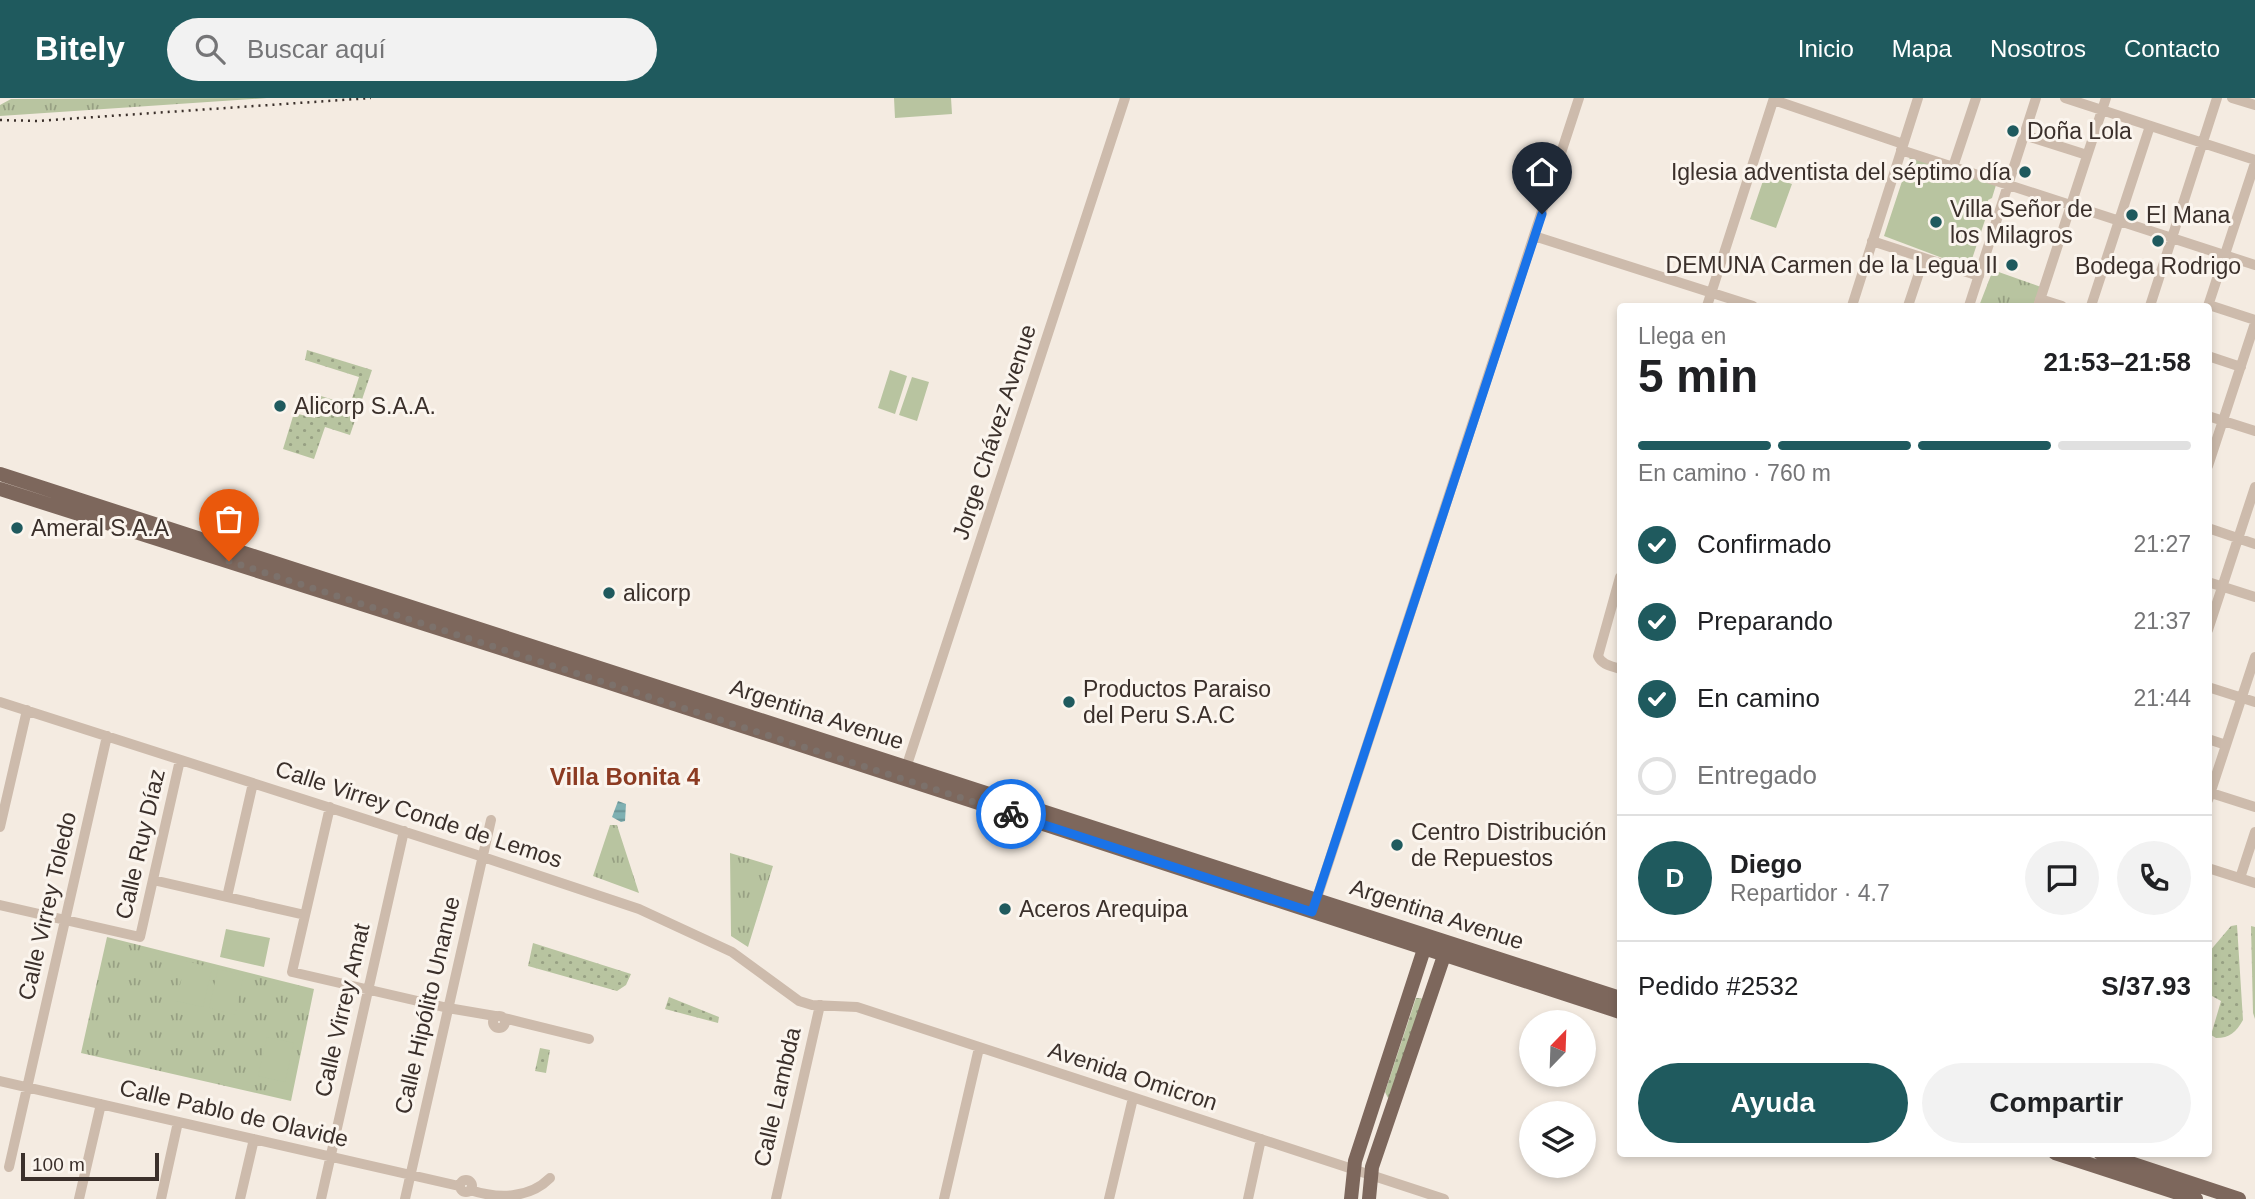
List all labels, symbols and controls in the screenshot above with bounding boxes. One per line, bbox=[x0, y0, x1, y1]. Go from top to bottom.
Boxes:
search box bbox=[167, 18, 657, 81]
text: Bitely bbox=[35, 30, 125, 67]
icon: search bbox=[191, 30, 229, 68]
text: Buscar aquí bbox=[247, 34, 386, 64]
text: Inicio bbox=[1798, 35, 1854, 62]
text: Mapa bbox=[1892, 35, 1952, 62]
text: Nosotros bbox=[1990, 35, 2086, 62]
text: Contacto bbox=[2124, 35, 2220, 62]
place label: Doña Lola bbox=[2027, 118, 2132, 144]
marker: Doña Lola bbox=[2005, 123, 2021, 139]
pin bbox=[1512, 142, 1572, 214]
icon: home bbox=[1523, 153, 1561, 191]
place label: Iglesia adventista del séptimo día bbox=[1671, 159, 2011, 185]
marker: Iglesia adventista del séptimo día bbox=[2017, 164, 2033, 180]
place label: Villa Señor de los Milagros bbox=[1950, 196, 2093, 248]
place label: El Mana bbox=[2146, 202, 2231, 228]
marker: El Mana bbox=[2124, 207, 2140, 223]
marker: Villa Señor de los Milagros bbox=[1928, 214, 1944, 230]
marker: Bodega Rodrigo bbox=[2150, 233, 2166, 249]
place label: DEMUNA Carmen de la Legua II bbox=[1666, 252, 1998, 278]
place label: Bodega Rodrigo bbox=[2075, 253, 2241, 279]
marker: DEMUNA Carmen de la Legua II bbox=[2004, 257, 2020, 273]
street label: Jorge Chávez Avenue bbox=[947, 321, 1041, 543]
text: Llega en bbox=[1638, 323, 1726, 349]
text: 21:53–21:58 bbox=[2044, 347, 2191, 377]
text: 5 min bbox=[1638, 350, 1758, 402]
place label: Alicorp S.A.A. bbox=[294, 393, 436, 419]
marker: Alicorp S.A.A. bbox=[272, 398, 288, 414]
text: En camino · 760 m bbox=[1638, 460, 1831, 486]
pin bbox=[199, 489, 259, 561]
icon: bag bbox=[210, 500, 248, 538]
place label: Ameral S.A.A bbox=[31, 515, 170, 541]
marker: Ameral S.A.A bbox=[9, 520, 25, 536]
icon: check bbox=[1638, 526, 1676, 564]
text: Confirmado bbox=[1697, 529, 1831, 559]
text: 21:27 bbox=[2133, 531, 2191, 557]
place label: alicorp bbox=[623, 580, 691, 606]
marker: alicorp bbox=[601, 585, 617, 601]
icon: check bbox=[1638, 603, 1676, 641]
text: Preparando bbox=[1697, 606, 1833, 636]
text: 21:37 bbox=[2133, 608, 2191, 634]
street label: Argentina Avenue bbox=[727, 674, 907, 754]
place label: Productos Paraiso del Peru S.A.C bbox=[1083, 676, 1271, 728]
icon: check bbox=[1638, 680, 1676, 718]
text: En camino bbox=[1697, 683, 1820, 713]
text: 21:44 bbox=[2133, 685, 2191, 711]
marker: Productos Paraiso del Peru S.A.C bbox=[1061, 694, 1077, 710]
street label: Calle Virrey Conde de Lemos bbox=[272, 755, 566, 873]
text: Entregado bbox=[1697, 760, 1817, 790]
district label: Villa Bonita 4 bbox=[550, 763, 701, 790]
street label: Calle Ruy Díaz bbox=[110, 766, 170, 922]
courier bbox=[976, 779, 1046, 849]
icon: bike bbox=[992, 795, 1030, 833]
street label: Calle Virrey Toledo bbox=[13, 809, 81, 1003]
place label: Centro Distribución de Repuestos bbox=[1411, 819, 1607, 871]
marker: Centro Distribución de Repuestos bbox=[1389, 837, 1405, 853]
button: chat bbox=[2025, 841, 2099, 915]
button: phone bbox=[2117, 841, 2191, 915]
text: Diego bbox=[1730, 849, 1802, 879]
text: D bbox=[1666, 863, 1684, 893]
street label: Argentina Avenue bbox=[1347, 874, 1527, 954]
text: Repartidor · 4.7 bbox=[1730, 880, 1890, 906]
street label: Calle Hipólito Unanue bbox=[389, 894, 465, 1116]
place label: Aceros Arequipa bbox=[1019, 896, 1188, 922]
marker: Aceros Arequipa bbox=[997, 901, 1013, 917]
street label: Calle Virrey Amat bbox=[309, 920, 375, 1099]
text: Pedido #2532 bbox=[1638, 971, 1798, 1001]
text: S/37.93 bbox=[2101, 971, 2191, 1001]
north arrow bbox=[1519, 1010, 1596, 1087]
map controls bbox=[1519, 1010, 1596, 1178]
street label: Calle Lambda bbox=[748, 1025, 806, 1169]
street label: Avenida Omicron bbox=[1045, 1036, 1221, 1116]
button: Ayuda bbox=[1638, 1063, 1908, 1143]
button: Compartir bbox=[1922, 1063, 2191, 1143]
street label: Calle Pablo de Olavide bbox=[117, 1074, 351, 1152]
button: layers bbox=[1519, 1101, 1596, 1178]
scale bar bbox=[21, 1150, 159, 1182]
text: 100 m bbox=[32, 1154, 85, 1175]

